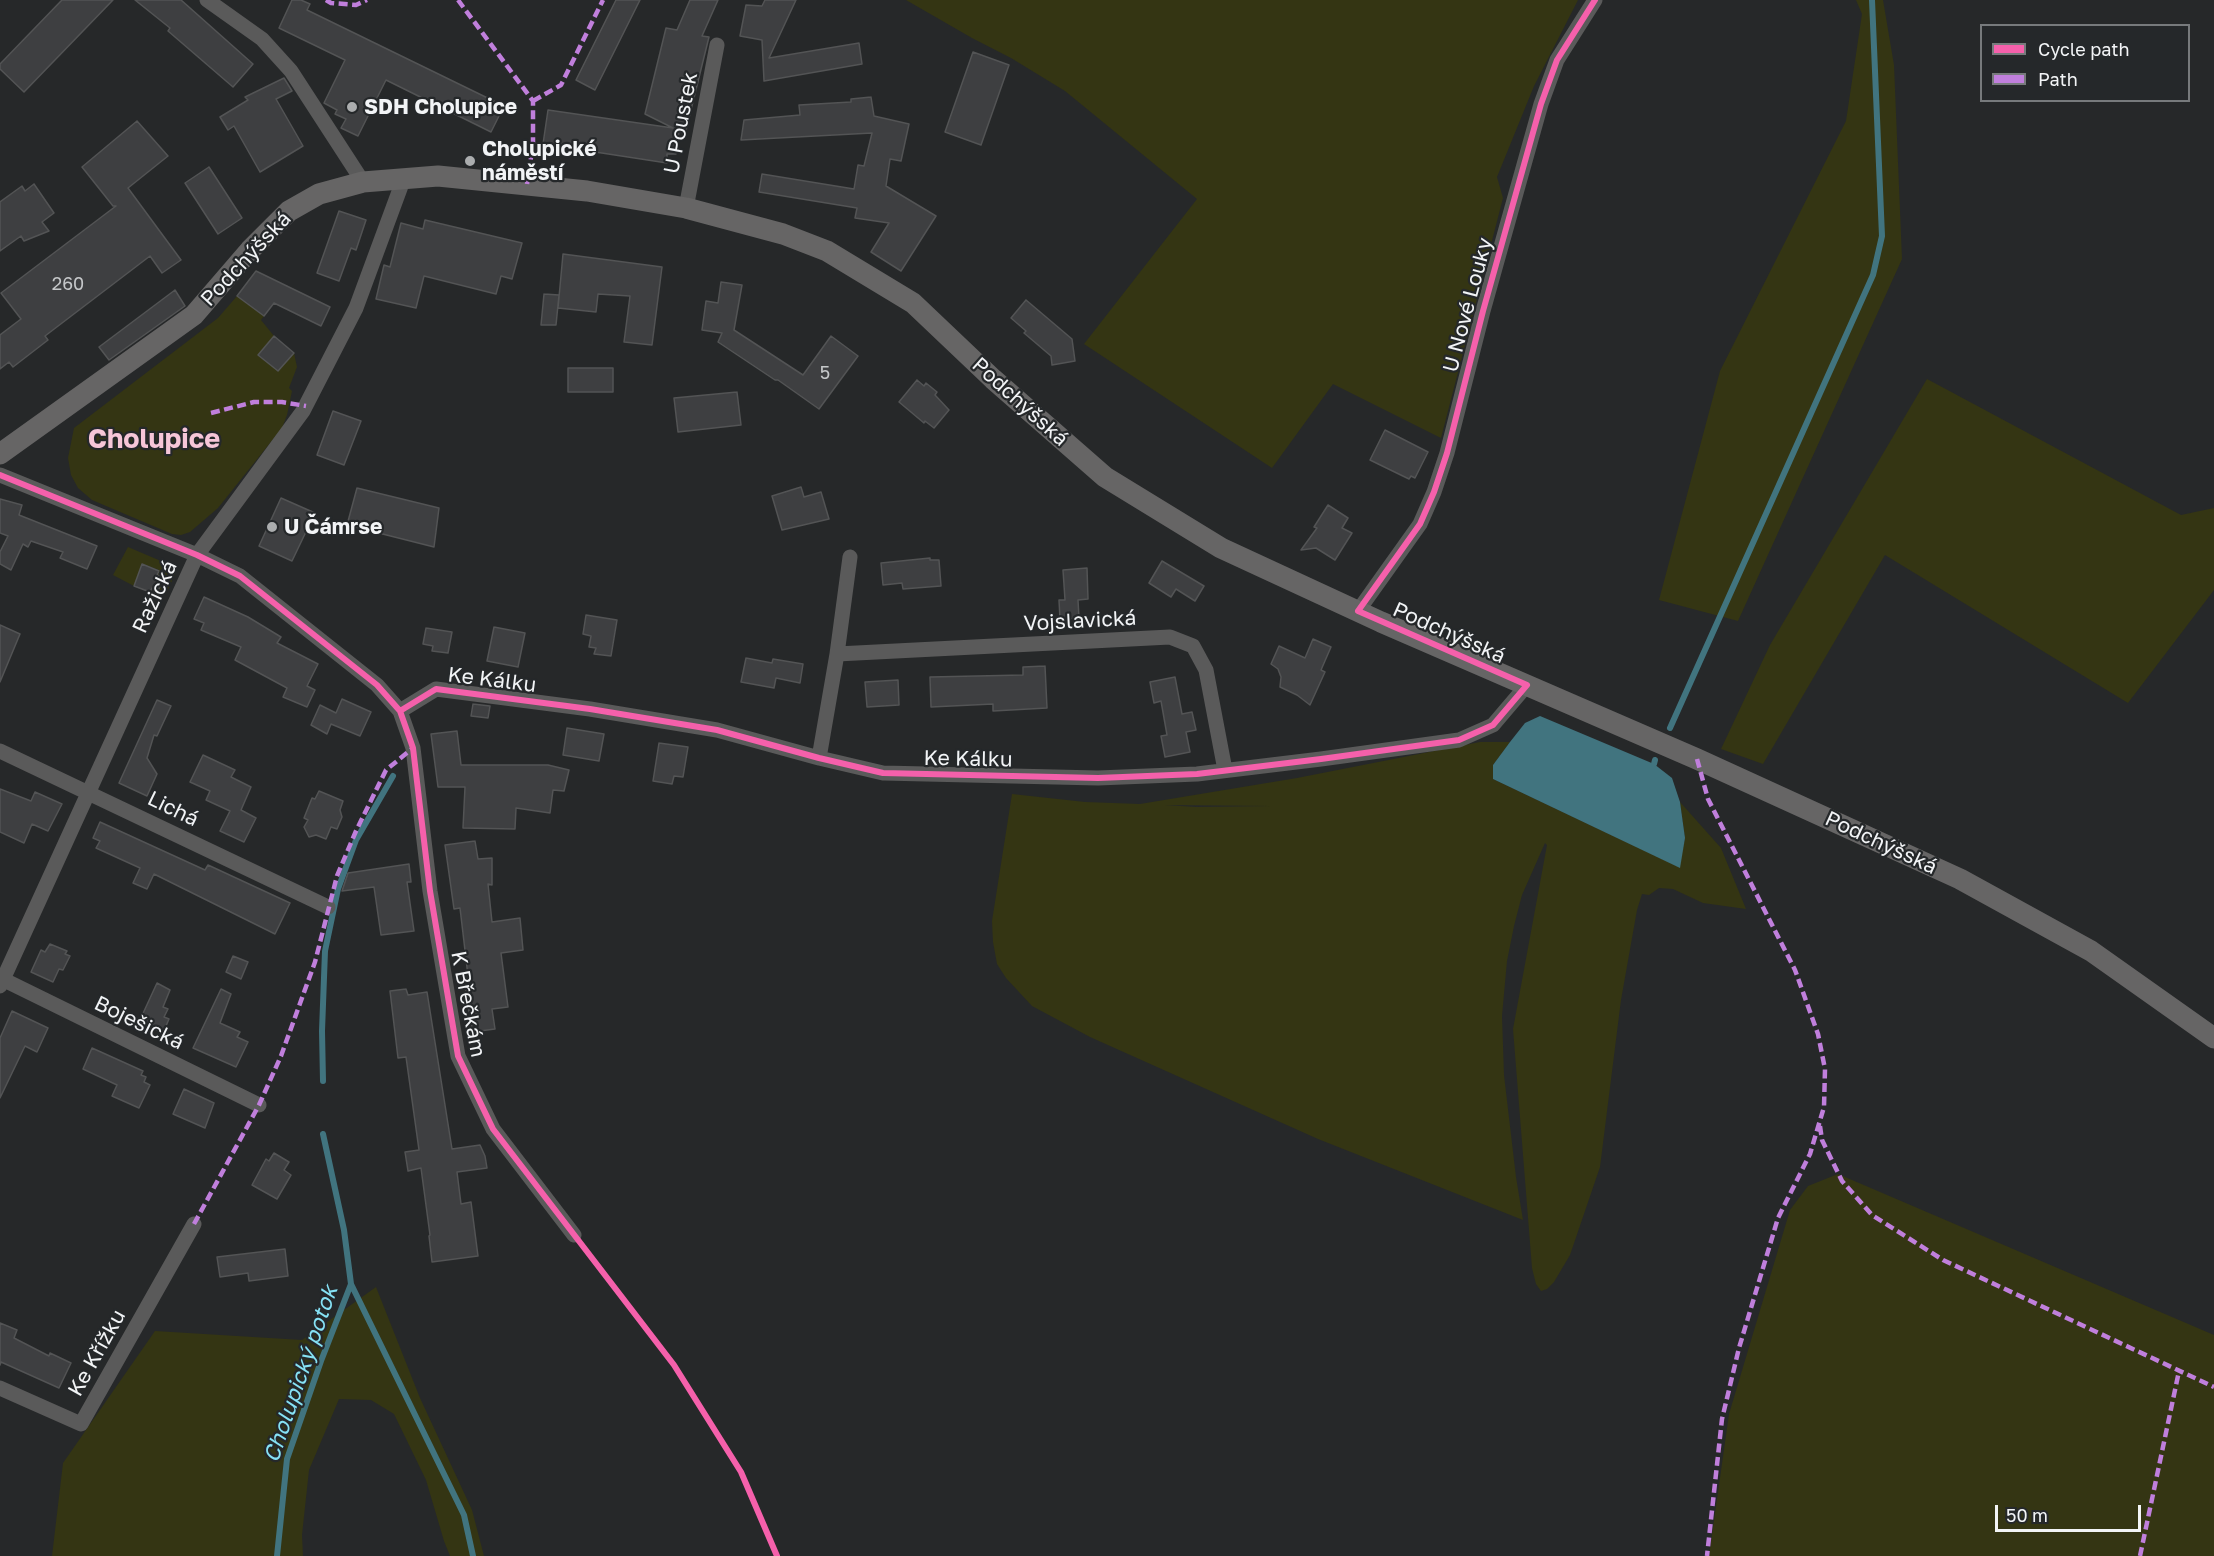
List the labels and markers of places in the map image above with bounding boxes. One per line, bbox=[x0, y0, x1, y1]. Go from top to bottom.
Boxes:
place label: SDH Cholupice bbox=[364, 94, 517, 120]
marker: SDH Cholupice bbox=[345, 100, 359, 114]
place label: Cholupické náměstí bbox=[482, 136, 597, 186]
marker: Cholupické náměstí bbox=[463, 154, 477, 168]
place label: U Čámrse bbox=[284, 514, 382, 540]
marker: U Čámrse bbox=[265, 520, 279, 534]

